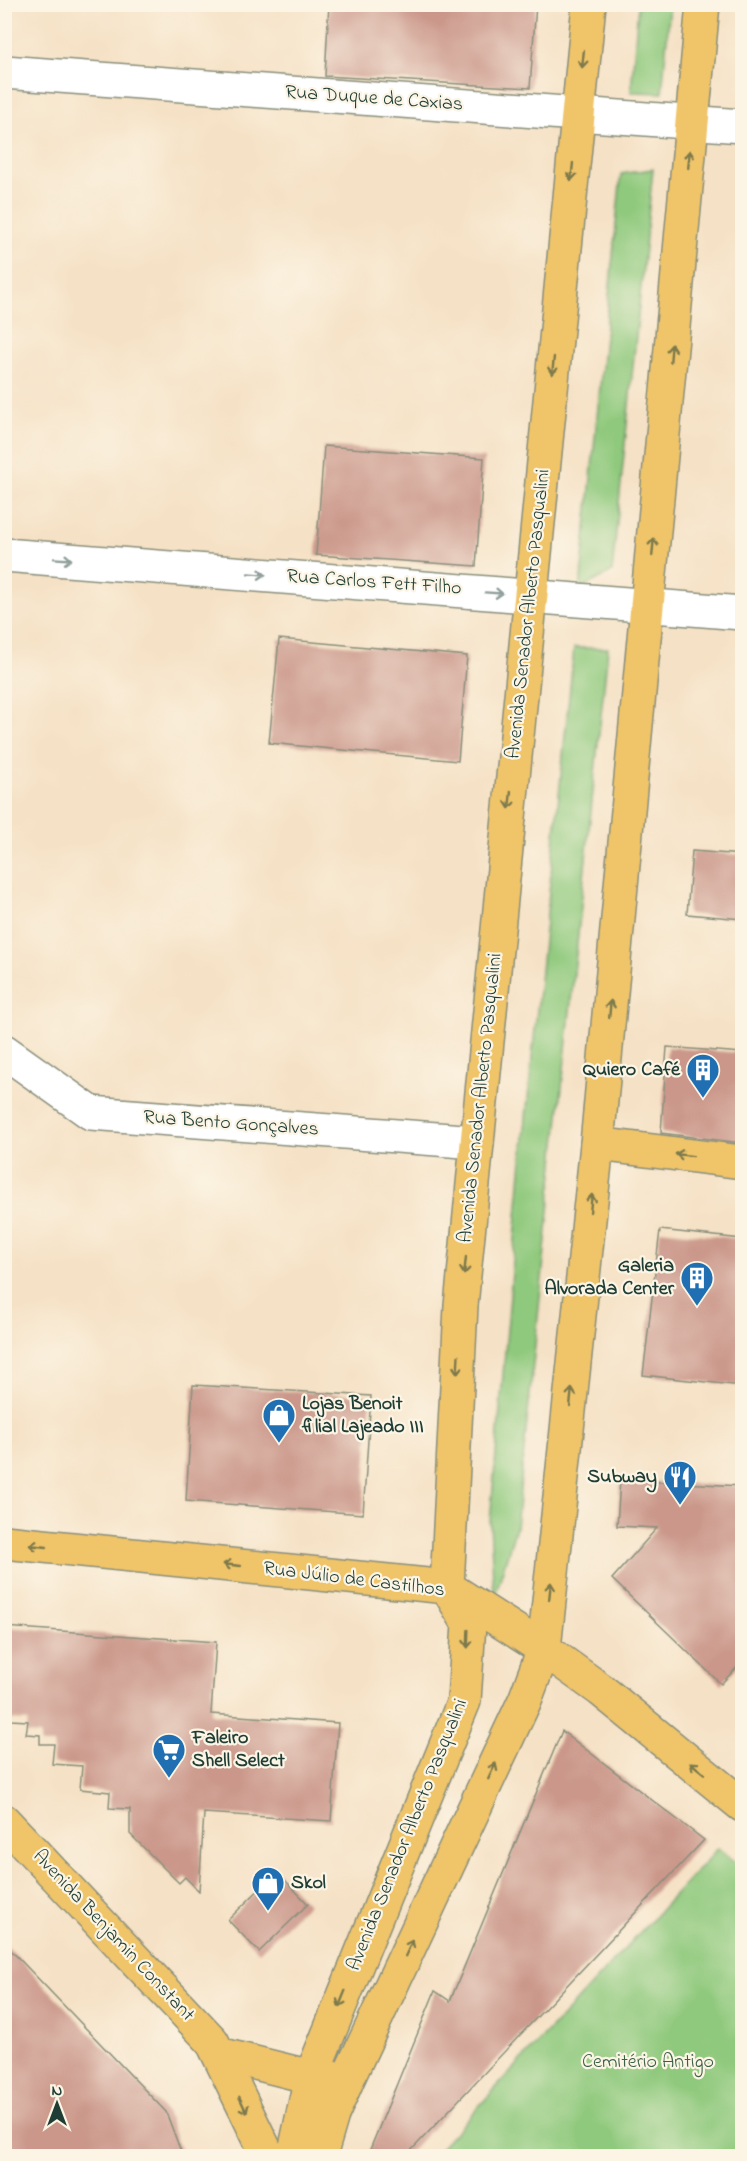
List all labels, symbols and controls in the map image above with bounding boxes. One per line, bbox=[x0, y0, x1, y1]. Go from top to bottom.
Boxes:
one-way arrow bbox=[577, 49, 588, 69]
street label: Rua Duque de Caxias bbox=[284, 78, 464, 120]
one-way arrow bbox=[684, 150, 695, 169]
one-way arrow bbox=[566, 162, 577, 181]
one-way arrow bbox=[666, 344, 677, 364]
one-way arrow bbox=[547, 356, 558, 375]
street label: Avenida Senador Alberto Pasqualini bbox=[499, 468, 559, 760]
one-way arrow bbox=[648, 538, 659, 558]
one-way arrow bbox=[52, 554, 72, 565]
street label: Rua Carlos Fett Filho bbox=[286, 562, 462, 604]
one-way arrow bbox=[247, 569, 267, 580]
one-way arrow bbox=[483, 587, 503, 598]
one-way arrow bbox=[504, 790, 515, 809]
street label: Avenida Senador Alberto Pasqualini bbox=[451, 952, 511, 1244]
one-way arrow bbox=[605, 999, 616, 1019]
building icon: Quiero Café bbox=[685, 1052, 721, 1099]
place label: Quiero Café bbox=[583, 1056, 681, 1085]
street label: Rua Bento Gonçalves bbox=[142, 1103, 320, 1145]
one-way arrow bbox=[675, 1149, 695, 1160]
one-way arrow bbox=[586, 1193, 597, 1213]
place label: Galeria Alvorada Center bbox=[544, 1252, 675, 1304]
one-way arrow bbox=[459, 1255, 470, 1275]
building icon: Galeria Alvorada Center bbox=[679, 1260, 715, 1307]
one-way arrow bbox=[452, 1354, 463, 1374]
one-way arrow bbox=[566, 1387, 577, 1407]
place label: Lojas Benoit filial Lajeado III bbox=[301, 1390, 424, 1442]
shop icon: Lojas Benoit filial Lajeado III bbox=[261, 1397, 297, 1444]
restaurant icon: Subway bbox=[662, 1459, 698, 1506]
place label: Subway bbox=[587, 1463, 657, 1493]
one-way arrow bbox=[28, 1540, 48, 1551]
street label: Rua Júlio de Castilhos bbox=[262, 1554, 446, 1606]
one-way arrow bbox=[222, 1559, 242, 1570]
one-way arrow bbox=[545, 1581, 556, 1601]
one-way arrow bbox=[463, 1629, 474, 1649]
street label: Avenida Senador Alberto Pasqualini bbox=[340, 1695, 476, 1975]
place label: Faleiro Shell Select bbox=[191, 1724, 285, 1776]
supermarket icon: Faleiro Shell Select bbox=[151, 1732, 187, 1779]
one-way arrow bbox=[689, 1762, 705, 1775]
one-way arrow bbox=[486, 1763, 498, 1781]
street label: Avenida Benjamin Constant bbox=[25, 1843, 201, 2029]
shop icon: Skol bbox=[250, 1865, 286, 1912]
place label: Skol bbox=[291, 1869, 326, 1898]
one-way arrow bbox=[403, 1939, 415, 1957]
one-way arrow bbox=[336, 1989, 347, 2008]
park label: Cemitério Antigo bbox=[582, 2048, 714, 2078]
north arrow bbox=[27, 2074, 87, 2134]
text: N bbox=[52, 2079, 63, 2103]
one-way arrow bbox=[238, 2096, 250, 2114]

